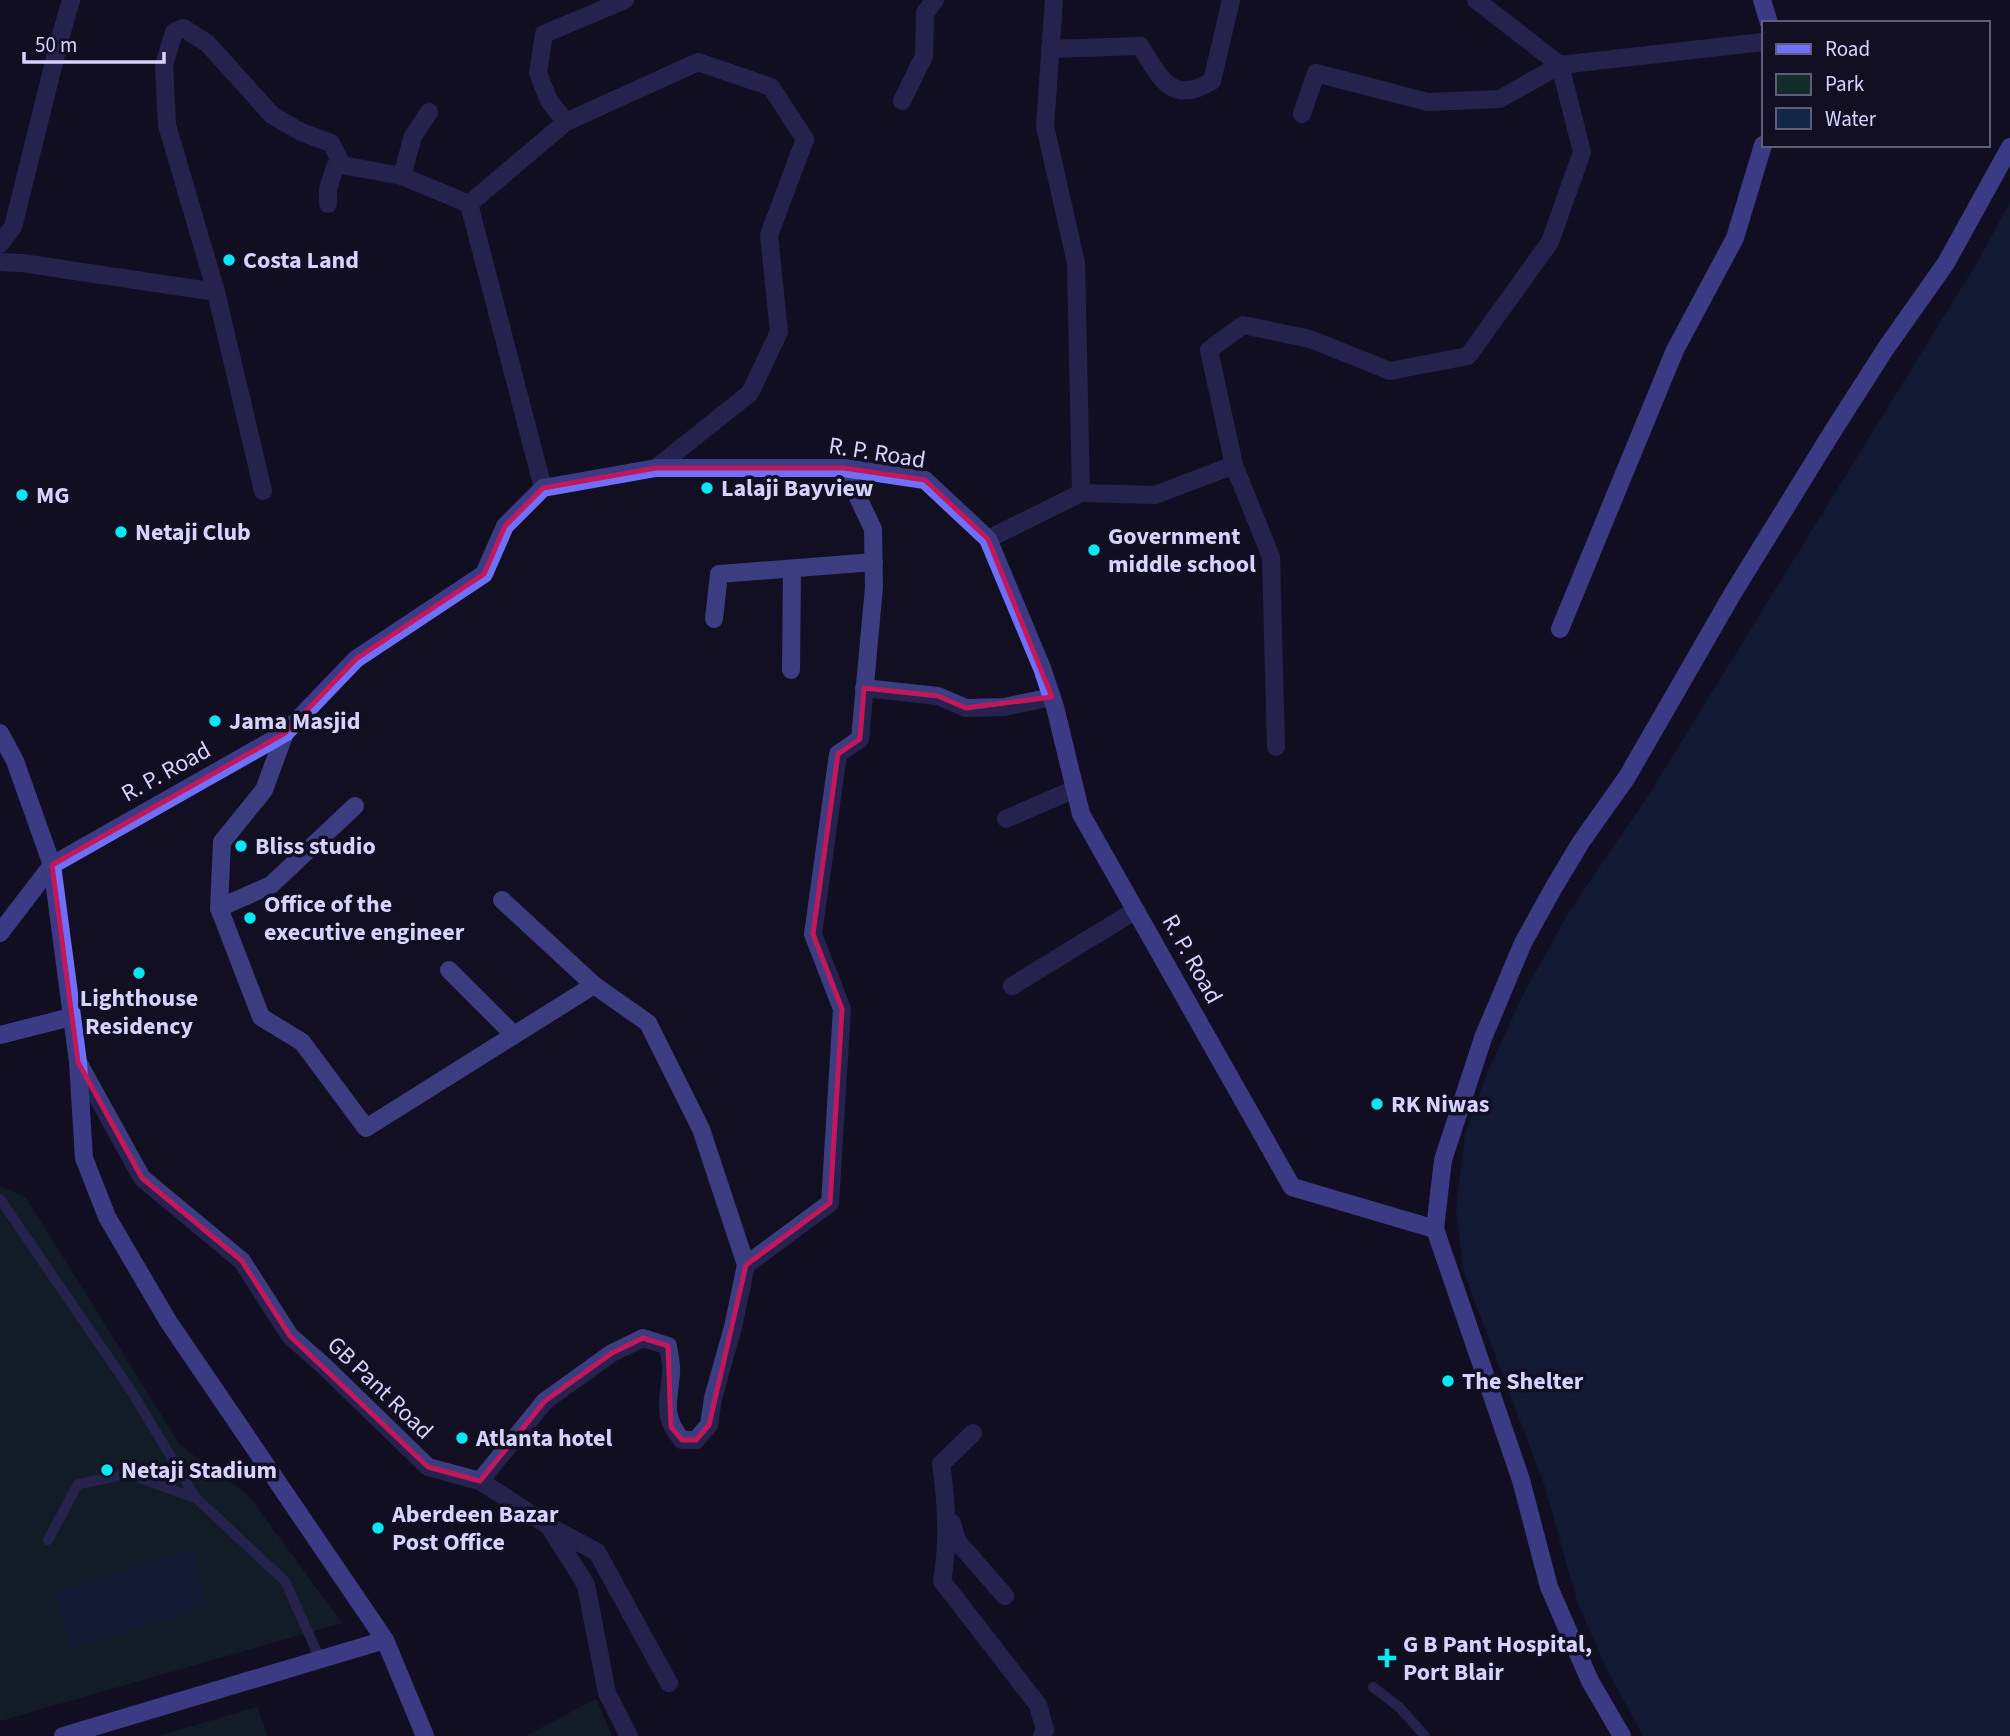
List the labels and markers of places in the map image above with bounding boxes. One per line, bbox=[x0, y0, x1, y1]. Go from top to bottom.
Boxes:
place label: Costa Land bbox=[243, 243, 359, 278]
marker: Costa Land bbox=[221, 252, 237, 268]
place label: Lalaji Bayview bbox=[721, 471, 874, 506]
place label: MG bbox=[36, 478, 70, 513]
marker: Lalaji Bayview bbox=[699, 480, 715, 496]
marker: MG bbox=[14, 487, 30, 503]
place label: Netaji Club bbox=[135, 515, 251, 550]
place label: Government middle school bbox=[1108, 519, 1256, 582]
marker: Netaji Club bbox=[113, 524, 129, 540]
marker: Government middle school bbox=[1086, 542, 1102, 558]
place label: Jama Masjid bbox=[229, 704, 361, 739]
marker: Jama Masjid bbox=[207, 713, 223, 729]
place label: Bliss studio bbox=[255, 829, 376, 864]
marker: Bliss studio bbox=[233, 838, 249, 854]
place label: Office of the executive engineer bbox=[264, 887, 465, 950]
marker: Office of the executive engineer bbox=[242, 910, 258, 926]
marker: Lighthouse Residency bbox=[131, 965, 147, 981]
place label: Lighthouse Residency bbox=[80, 981, 198, 1044]
place label: RK Niwas bbox=[1391, 1087, 1490, 1122]
marker: RK Niwas bbox=[1369, 1096, 1385, 1112]
place label: The Shelter bbox=[1462, 1364, 1584, 1399]
marker: The Shelter bbox=[1440, 1373, 1456, 1389]
place label: Atlanta hotel bbox=[475, 1421, 612, 1456]
marker: Atlanta hotel bbox=[454, 1430, 470, 1446]
place label: Netaji Stadium bbox=[121, 1453, 277, 1488]
marker: Netaji Stadium bbox=[99, 1462, 115, 1478]
place label: Aberdeen Bazar Post Office bbox=[391, 1497, 559, 1560]
marker: Aberdeen Bazar Post Office bbox=[370, 1520, 386, 1536]
place label: G B Pant Hospital, Port Blair bbox=[1403, 1627, 1592, 1690]
marker: G B Pant Hospital, Port Blair bbox=[1377, 1648, 1397, 1668]

